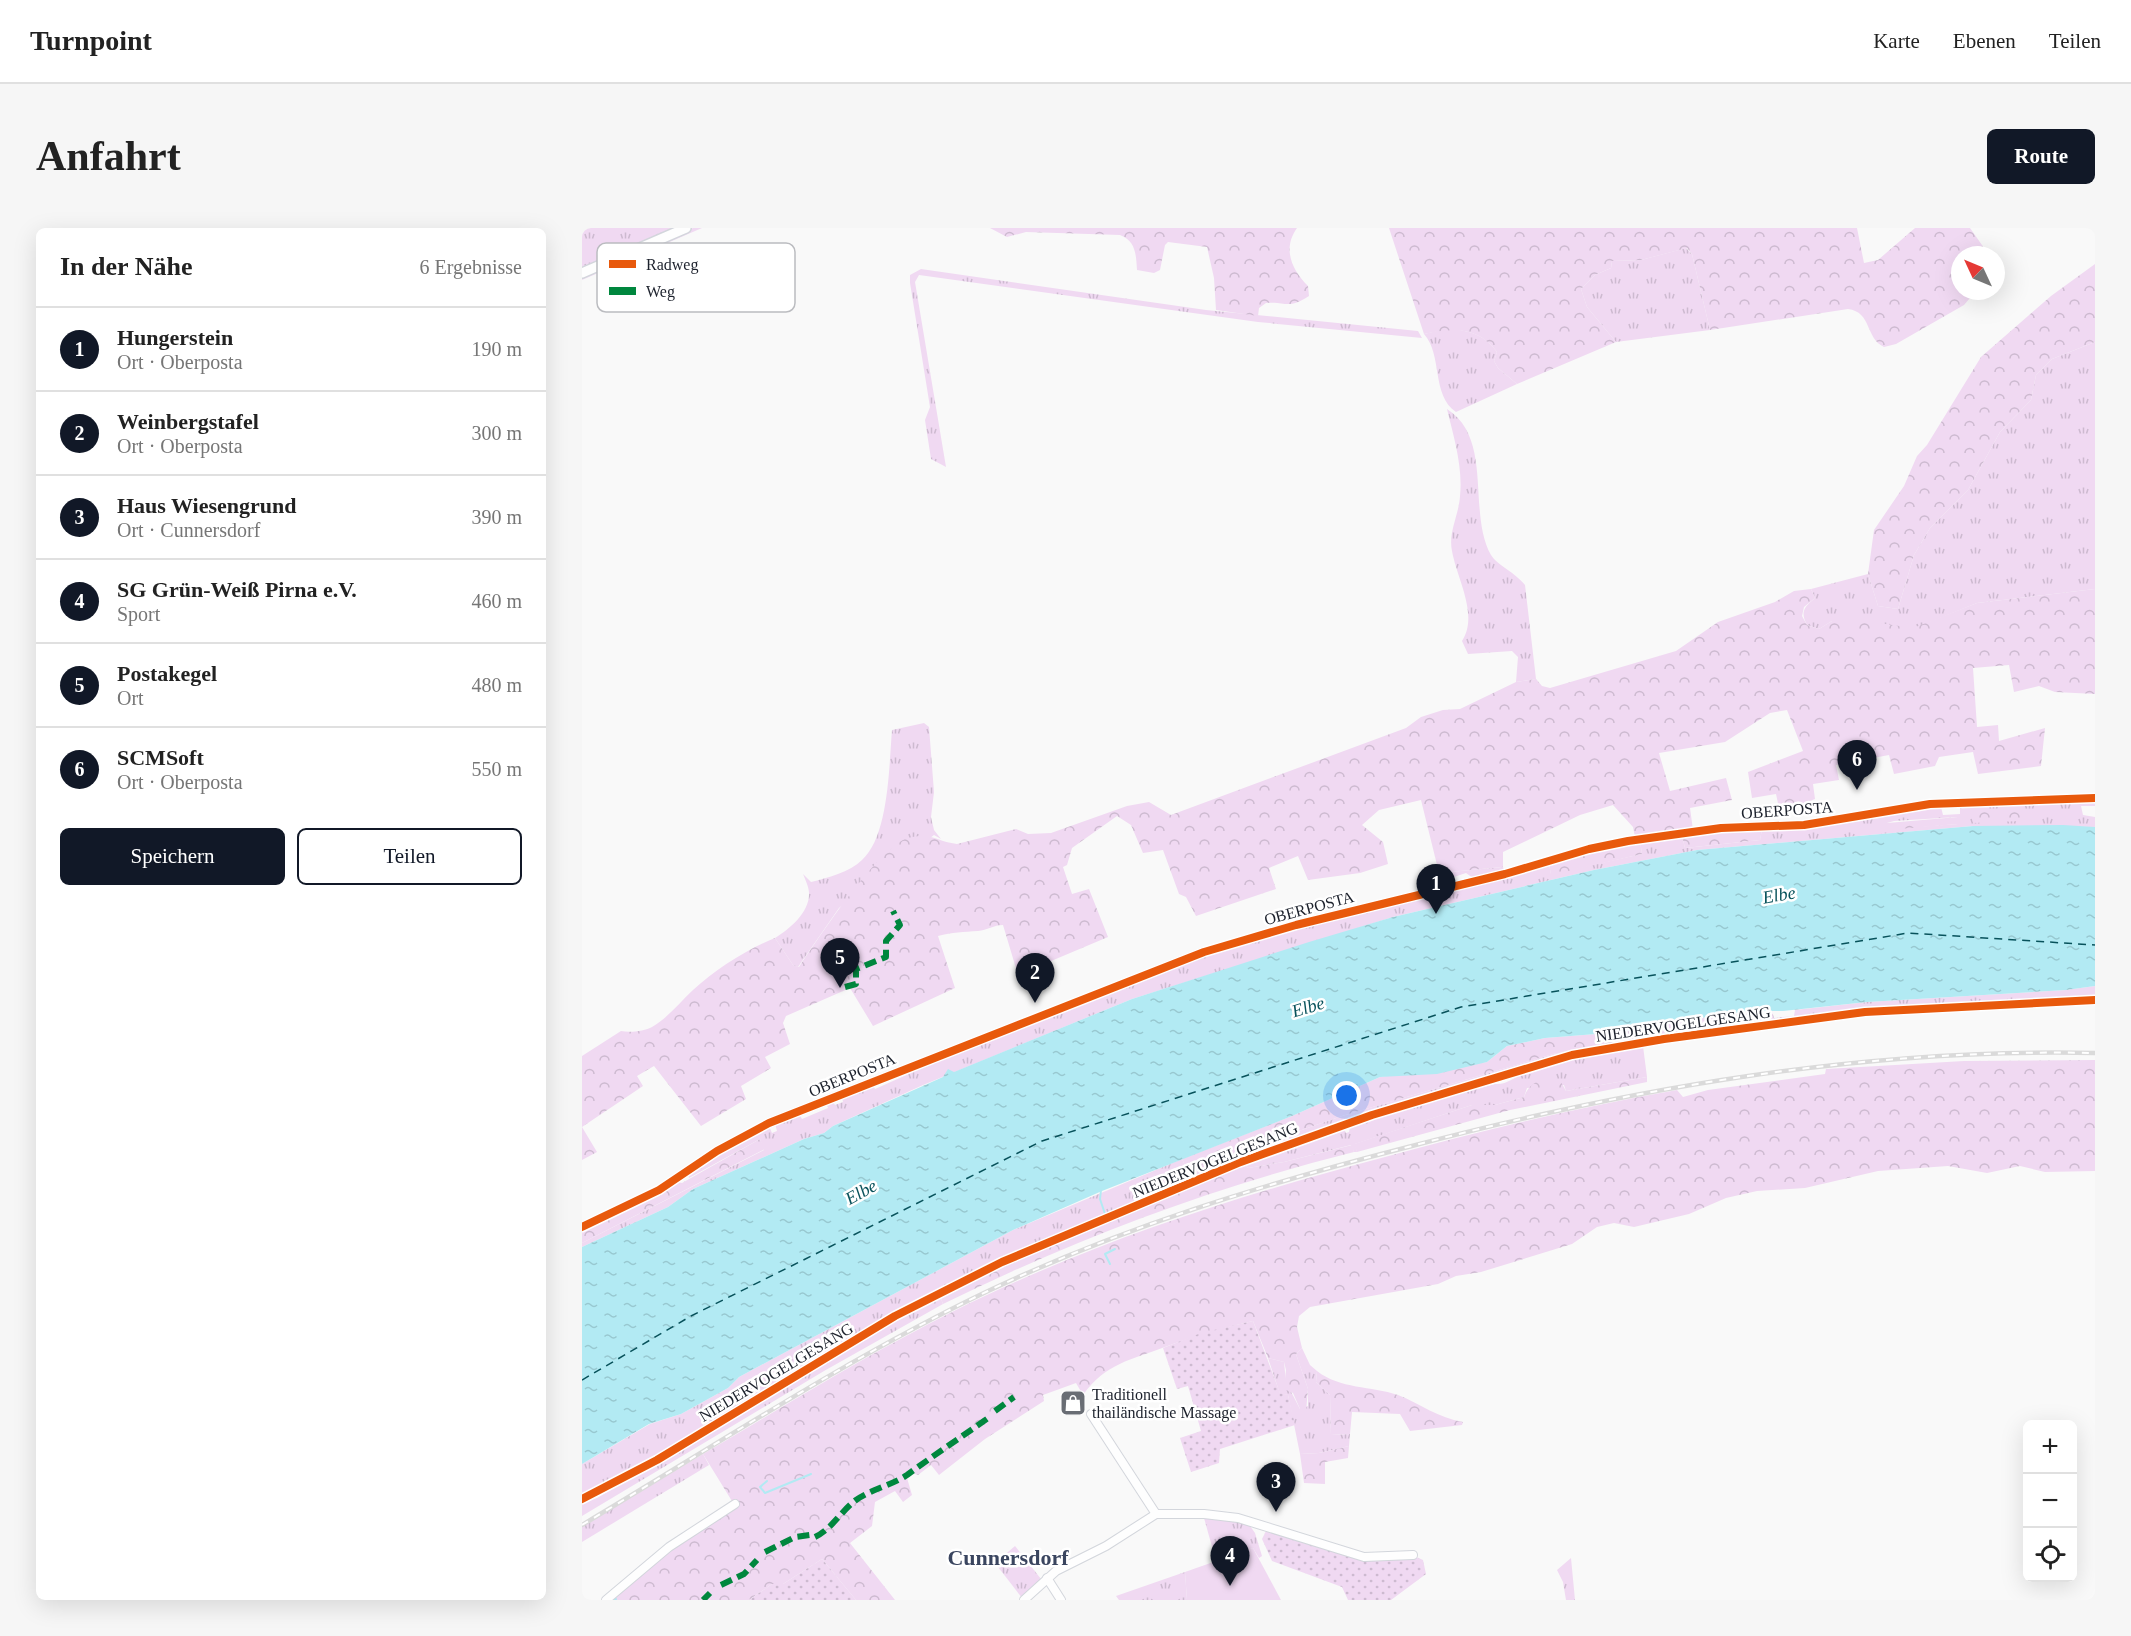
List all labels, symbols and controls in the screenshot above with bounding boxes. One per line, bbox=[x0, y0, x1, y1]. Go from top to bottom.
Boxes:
text: Turnpoint bbox=[30, 25, 152, 56]
text: Karte bbox=[1873, 29, 1920, 53]
text: Ebenen bbox=[1953, 29, 2016, 53]
text: Teilen bbox=[2049, 29, 2101, 53]
button: Route bbox=[1987, 129, 2095, 184]
text: Anfahrt bbox=[36, 133, 181, 179]
legend bbox=[597, 243, 795, 312]
north arrow bbox=[1951, 246, 2005, 300]
text: In der Nähe bbox=[60, 252, 192, 281]
text: 6 Ergebnisse bbox=[420, 256, 522, 278]
text: Radweg bbox=[646, 256, 698, 274]
text: Weg bbox=[646, 283, 675, 301]
text: Hungerstein bbox=[117, 325, 233, 350]
text: 1 bbox=[75, 338, 85, 360]
text: 190 m bbox=[471, 338, 522, 360]
text: Ort · Oberposta bbox=[117, 351, 243, 373]
text: Weinbergstafel bbox=[117, 409, 259, 434]
text: 2 bbox=[75, 422, 85, 444]
text: 300 m bbox=[471, 422, 522, 444]
text: Ort · Oberposta bbox=[117, 435, 243, 457]
text: Haus Wiesengrund bbox=[117, 493, 297, 518]
text: 3 bbox=[75, 506, 85, 528]
text: 390 m bbox=[471, 506, 522, 528]
text: Ort · Cunnersdorf bbox=[117, 519, 260, 541]
text: SG Grün-Weiß Pirna e.V. bbox=[117, 577, 357, 602]
text: 4 bbox=[75, 590, 85, 612]
text: 460 m bbox=[471, 590, 522, 612]
text: Sport bbox=[117, 603, 160, 625]
text: Postakegel bbox=[117, 661, 217, 686]
text: 5 bbox=[75, 674, 85, 696]
text: 480 m bbox=[471, 674, 522, 696]
text: Ort bbox=[117, 687, 144, 709]
pin: 6 bbox=[1838, 740, 1876, 790]
text: SCMSoft bbox=[117, 745, 204, 770]
text: 6 bbox=[75, 758, 85, 780]
text: 550 m bbox=[471, 758, 522, 780]
text: Ort · Oberposta bbox=[117, 771, 243, 793]
street label: OBERPOSTA bbox=[1740, 798, 1834, 822]
button: Speichern bbox=[60, 828, 285, 885]
button: Teilen bbox=[297, 828, 522, 885]
pin: 1 bbox=[1416, 864, 1456, 914]
water label: Elbe bbox=[1760, 882, 1797, 908]
street label: OBERPOSTA bbox=[1262, 888, 1356, 928]
pin: 5 bbox=[820, 938, 860, 988]
pin: 2 bbox=[1016, 954, 1054, 1003]
water label: Elbe bbox=[1288, 993, 1327, 1022]
street label: NIEDERVOGELGESANG bbox=[1594, 1003, 1772, 1045]
street label: OBERPOSTA bbox=[806, 1050, 898, 1100]
your location bbox=[1332, 1081, 1361, 1110]
street label: NIEDERVOGELGESANG bbox=[1130, 1119, 1300, 1201]
water label: Elbe bbox=[841, 1175, 880, 1209]
street label: NIEDERVOGELGESANG bbox=[696, 1319, 856, 1425]
place label: Traditionell thailändische Massage bbox=[1092, 1386, 1236, 1422]
shop icon: Traditionell thailändische Massage bbox=[1058, 1388, 1088, 1418]
map controls bbox=[2023, 1420, 2077, 1582]
button: + bbox=[2023, 1420, 2077, 1474]
pin: 3 bbox=[1256, 1462, 1296, 1512]
button: − bbox=[2023, 1474, 2077, 1528]
button: locate bbox=[2023, 1528, 2077, 1582]
pin: 4 bbox=[1210, 1536, 1250, 1586]
district label: Cunnersdorf bbox=[947, 1545, 1069, 1570]

